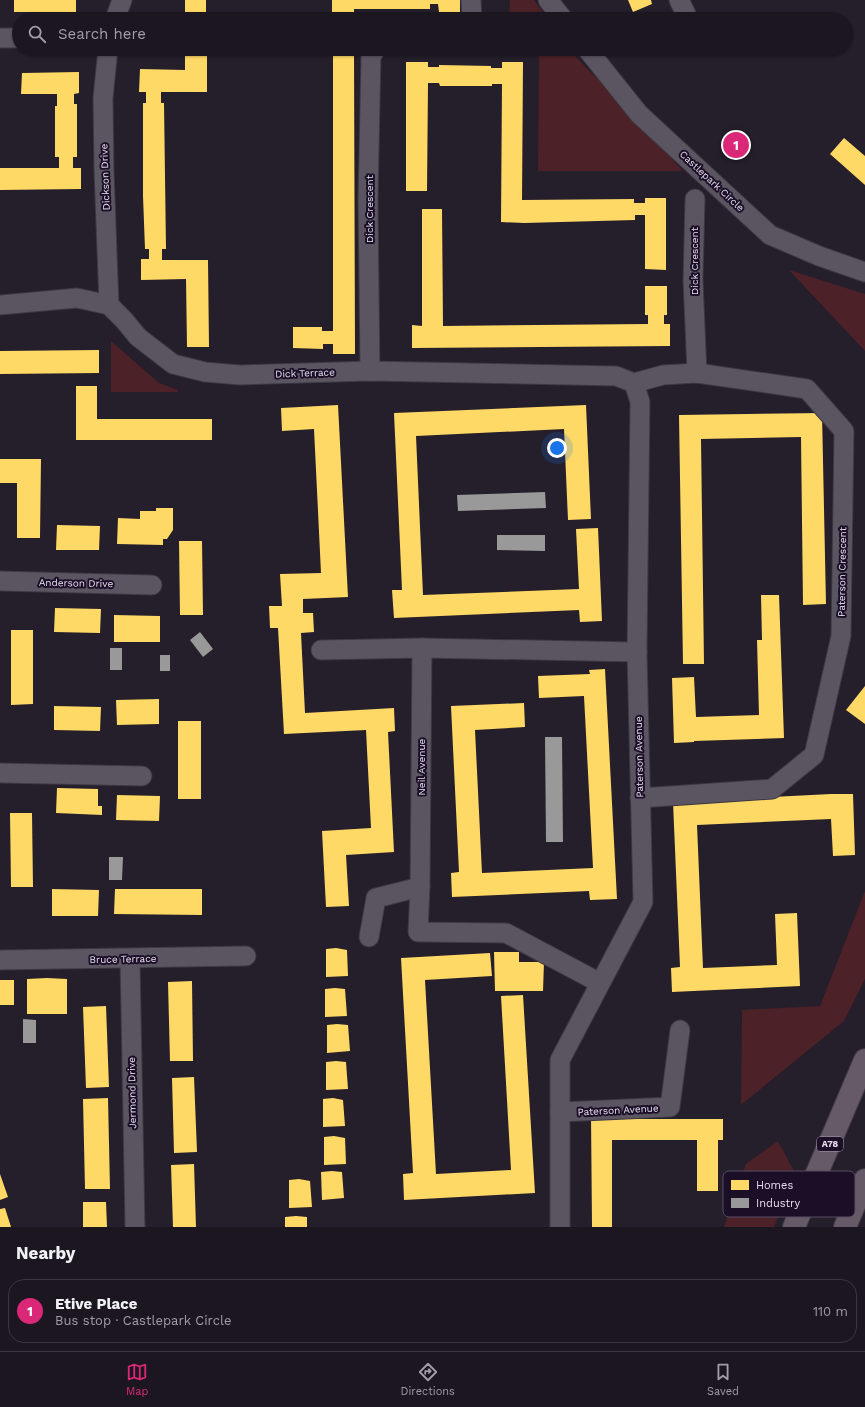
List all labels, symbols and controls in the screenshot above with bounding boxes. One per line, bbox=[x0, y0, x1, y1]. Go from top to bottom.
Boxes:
search box bbox=[12, 12, 853, 56]
icon: search bbox=[26, 23, 48, 45]
text: Search here bbox=[58, 25, 146, 43]
pin: 1 bbox=[723, 130, 749, 160]
street label: Dickson Drive bbox=[98, 143, 112, 211]
street label: Castlepark Circle bbox=[678, 148, 746, 214]
street label: Dick Crescent bbox=[364, 174, 375, 243]
street label: Dick Crescent bbox=[689, 226, 700, 295]
street label: Dick Terrace bbox=[275, 366, 335, 380]
your location bbox=[547, 438, 567, 458]
street label: Paterson Crescent bbox=[836, 526, 848, 617]
street label: Anderson Drive bbox=[39, 577, 114, 589]
street label: Paterson Avenue bbox=[633, 716, 645, 798]
street label: Neil Avenue bbox=[416, 738, 427, 795]
street label: Bruce Terrace bbox=[89, 953, 157, 965]
street label: Jermond Drive bbox=[126, 1057, 138, 1129]
street label: Paterson Avenue bbox=[577, 1102, 659, 1118]
road number: A78 bbox=[817, 1137, 843, 1151]
legend bbox=[723, 1171, 855, 1217]
text: Homes bbox=[756, 1179, 793, 1192]
text: Industry bbox=[756, 1197, 801, 1210]
text: Nearby bbox=[16, 1243, 75, 1263]
text: Etive Place bbox=[55, 1295, 137, 1313]
text: 1 bbox=[27, 1304, 33, 1319]
text: 110 m bbox=[813, 1304, 848, 1319]
text: Bus stop · Castlepark Circle bbox=[55, 1313, 231, 1328]
tab: Map bbox=[126, 1361, 148, 1398]
tab: Directions bbox=[401, 1361, 455, 1398]
tab: Saved bbox=[707, 1361, 739, 1398]

